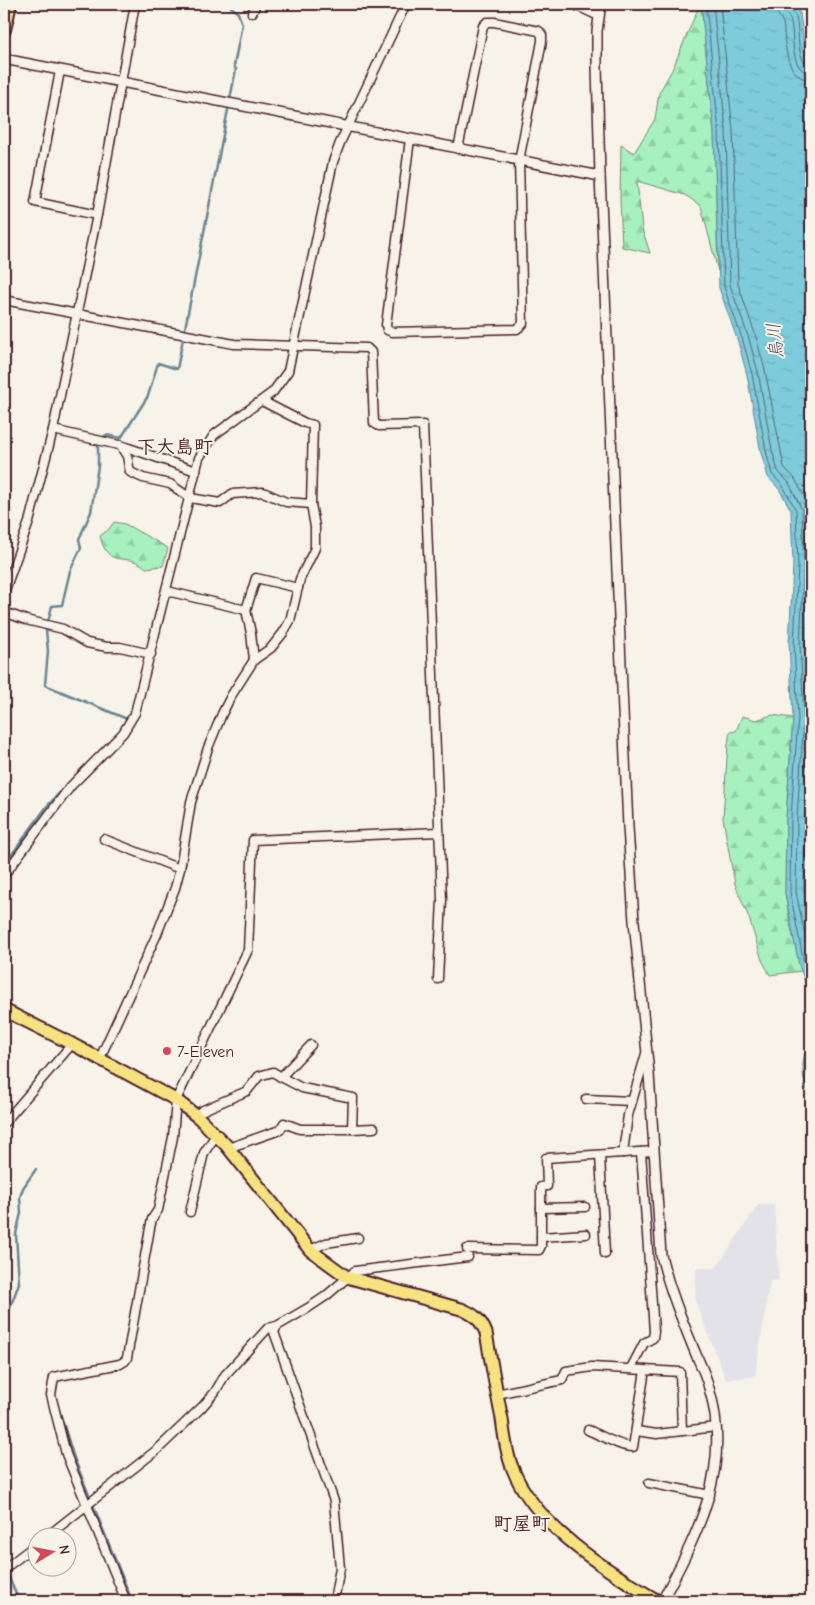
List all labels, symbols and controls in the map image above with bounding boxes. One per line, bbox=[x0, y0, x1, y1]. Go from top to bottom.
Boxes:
water label: 烏川 bbox=[763, 322, 788, 360]
district label: 下大島町 bbox=[137, 436, 213, 458]
place label: 7-Eleven bbox=[177, 1043, 234, 1061]
marker: 7-Eleven bbox=[161, 1045, 173, 1057]
district label: 町屋町 bbox=[493, 1513, 551, 1535]
north arrow bbox=[28, 1528, 78, 1578]
text: N bbox=[55, 1544, 73, 1556]

